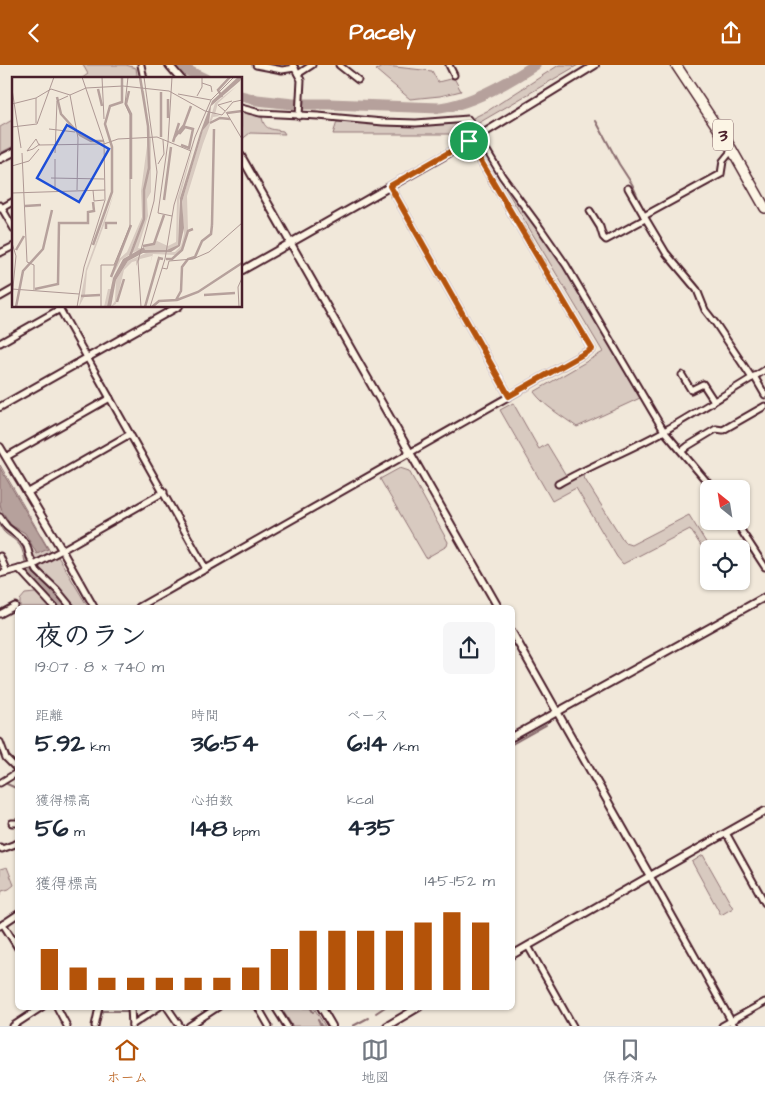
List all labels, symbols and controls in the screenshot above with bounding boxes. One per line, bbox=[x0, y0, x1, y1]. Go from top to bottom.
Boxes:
text: Pacely bbox=[349, 17, 416, 48]
icon: back bbox=[20, 19, 48, 47]
icon: share bbox=[717, 19, 745, 47]
inset map bbox=[12, 77, 242, 307]
road number: 3 bbox=[713, 119, 733, 151]
pin bbox=[448, 120, 490, 162]
icon: arrive bbox=[455, 127, 483, 155]
north arrow bbox=[700, 480, 750, 530]
map controls bbox=[700, 480, 750, 590]
button: locate bbox=[700, 540, 750, 590]
text: 夜のラン bbox=[35, 617, 147, 656]
button: share bbox=[443, 622, 495, 674]
text: 19:07 · 8 × 740 m bbox=[35, 656, 164, 678]
text: 距離 bbox=[35, 706, 63, 726]
text: 時間 bbox=[191, 706, 219, 726]
text: ペース bbox=[347, 706, 388, 726]
text: 5.92 bbox=[35, 726, 85, 761]
text: 36:54 bbox=[191, 726, 258, 761]
text: 6:14 bbox=[347, 726, 387, 761]
text: km bbox=[85, 737, 110, 757]
text: /km bbox=[387, 737, 419, 757]
text: kcal bbox=[347, 790, 374, 810]
text: 獲得標高 bbox=[35, 791, 91, 811]
text: 心拍数 bbox=[191, 791, 233, 811]
text: 435 bbox=[347, 810, 394, 845]
text: 56 bbox=[35, 811, 68, 846]
text: 148 bbox=[191, 811, 227, 846]
text: m bbox=[68, 822, 85, 842]
text: bpm bbox=[227, 822, 260, 842]
text: 145–152 m bbox=[424, 870, 495, 892]
text: 獲得標高 bbox=[35, 873, 99, 895]
tab: ホーム bbox=[107, 1036, 148, 1088]
tab: 地図 bbox=[361, 1036, 389, 1088]
tab: 保存済み bbox=[602, 1036, 658, 1088]

